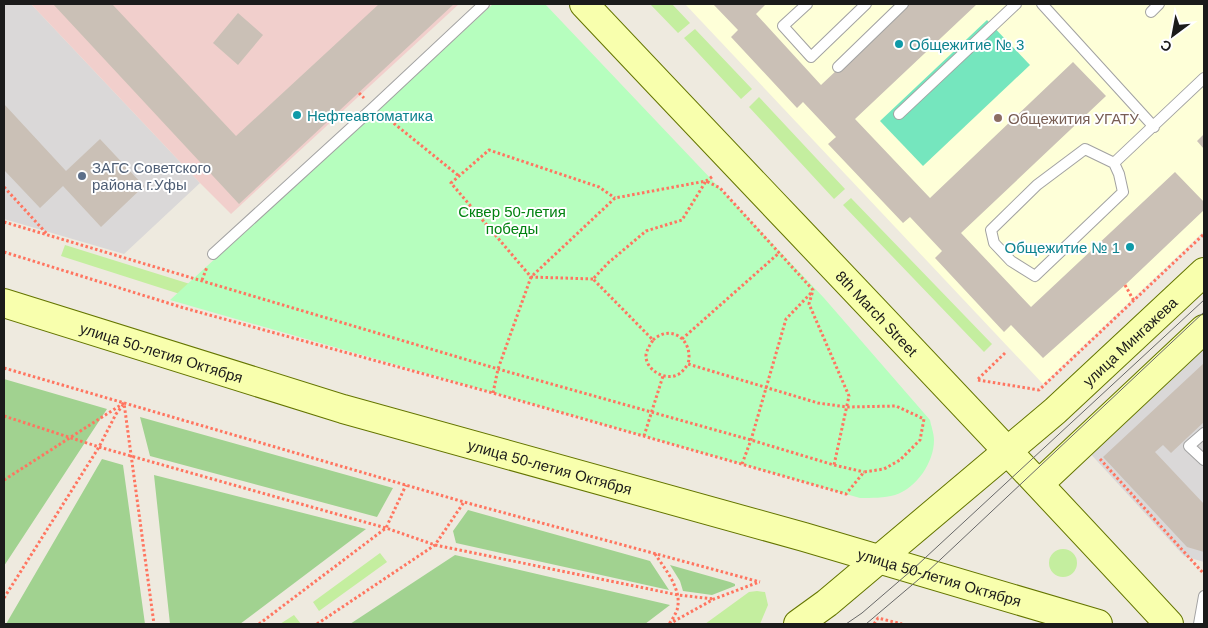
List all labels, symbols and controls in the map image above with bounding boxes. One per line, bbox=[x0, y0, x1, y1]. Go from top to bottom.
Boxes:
north arrow bbox=[1148, 10, 1198, 60]
place label: Общежитие № 3 bbox=[909, 36, 1024, 53]
text: С bbox=[1158, 37, 1175, 55]
marker: Общежитие № 3 bbox=[893, 38, 905, 50]
place label: Нефтеавтоматика bbox=[307, 107, 434, 124]
marker: Нефтеавтоматика bbox=[291, 109, 303, 121]
place label: Общежития УГАТУ bbox=[1008, 110, 1139, 127]
marker: Общежития УГАТУ bbox=[992, 112, 1004, 124]
place label: ЗАГС Советского района г.Уфы bbox=[92, 159, 211, 193]
marker: ЗАГС Советского района г.Уфы bbox=[76, 170, 88, 182]
park label: Сквер 50-летия победы bbox=[458, 203, 566, 237]
place label: Общежитие № 1 bbox=[1005, 239, 1120, 256]
marker: Общежитие № 1 bbox=[1124, 241, 1136, 253]
street label: 8th March Street bbox=[833, 267, 922, 360]
street label: улица Мингажева bbox=[1079, 293, 1181, 389]
street label: улица 50-летия Октября bbox=[78, 319, 245, 386]
street label: улица 50-летия Октября bbox=[466, 436, 634, 497]
street label: улица 50-летия Октября bbox=[856, 545, 1023, 609]

